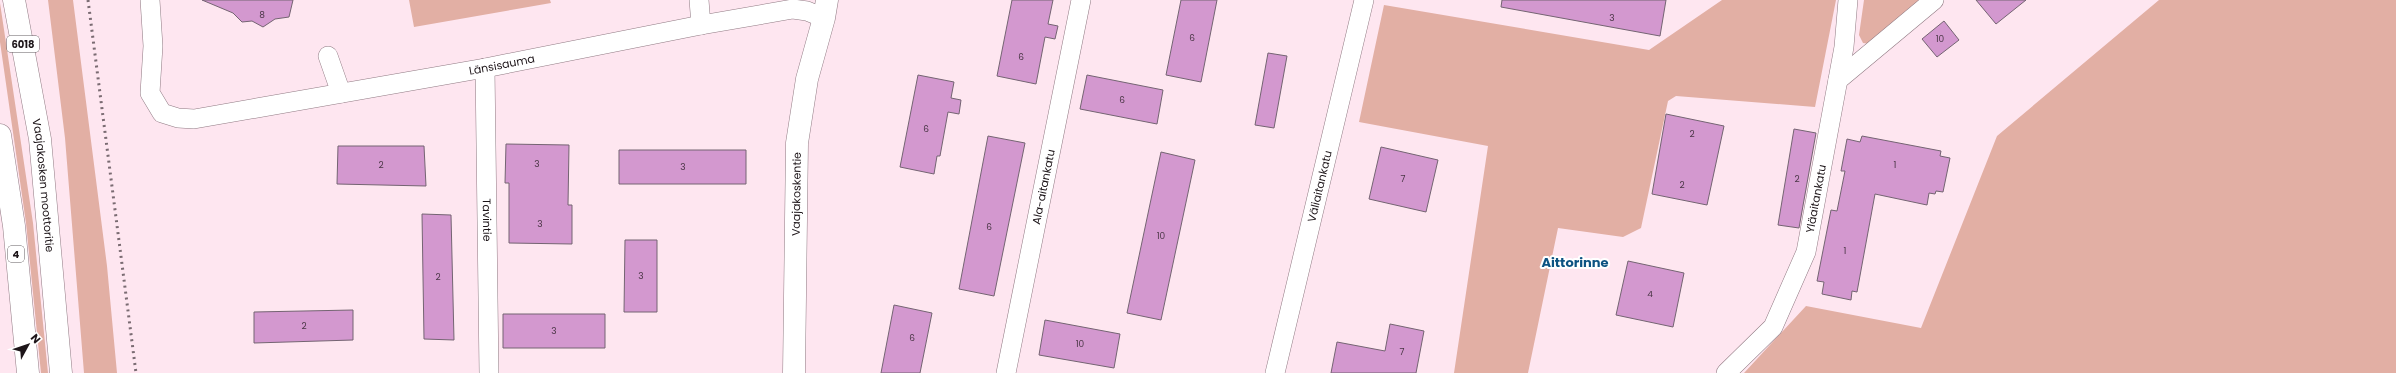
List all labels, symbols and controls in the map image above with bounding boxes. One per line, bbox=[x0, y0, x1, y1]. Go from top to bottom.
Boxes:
house number: 8 bbox=[259, 9, 265, 21]
house number: 3 bbox=[1609, 12, 1615, 24]
house number: 6 bbox=[1189, 32, 1195, 44]
house number: 10 bbox=[1936, 33, 1945, 45]
road number: 6018 bbox=[7, 36, 39, 52]
street label: Länsisauma bbox=[468, 50, 536, 79]
house number: 6 bbox=[1018, 51, 1024, 63]
house number: 6 bbox=[1119, 94, 1125, 106]
street label: Vaajakosken moottoritie bbox=[28, 117, 58, 253]
house number: 6 bbox=[923, 123, 929, 135]
house number: 2 bbox=[1689, 128, 1695, 140]
street label: Ala-aitankatu bbox=[1028, 148, 1059, 226]
street label: Väliaitankatu bbox=[1303, 149, 1336, 224]
street label: Vaajakoskentie bbox=[788, 152, 805, 236]
house number: 3 bbox=[534, 158, 540, 170]
house number: 2 bbox=[378, 159, 384, 171]
house number: 1 bbox=[1894, 159, 1897, 171]
house number: 3 bbox=[680, 161, 686, 173]
street label: Yläaitankatu bbox=[1802, 163, 1830, 234]
house number: 7 bbox=[1401, 173, 1406, 185]
house number: 2 bbox=[1794, 173, 1800, 185]
house number: 2 bbox=[1679, 179, 1685, 191]
street label: Tavintie bbox=[479, 198, 495, 242]
house number: 3 bbox=[537, 218, 543, 230]
house number: 6 bbox=[986, 221, 992, 233]
house number: 10 bbox=[1157, 230, 1166, 242]
house number: 1 bbox=[1844, 245, 1847, 257]
road number: 4 bbox=[8, 246, 24, 262]
district label: Aittorinne bbox=[1541, 253, 1609, 272]
house number: 3 bbox=[638, 270, 644, 282]
house number: 2 bbox=[435, 271, 441, 283]
house number: 4 bbox=[1647, 288, 1653, 300]
house number: 2 bbox=[301, 320, 307, 332]
north arrow bbox=[8, 325, 48, 365]
house number: 3 bbox=[551, 325, 557, 337]
text: N bbox=[27, 330, 44, 347]
house number: 6 bbox=[909, 332, 915, 344]
house number: 10 bbox=[1076, 338, 1085, 350]
house number: 7 bbox=[1400, 346, 1405, 358]

